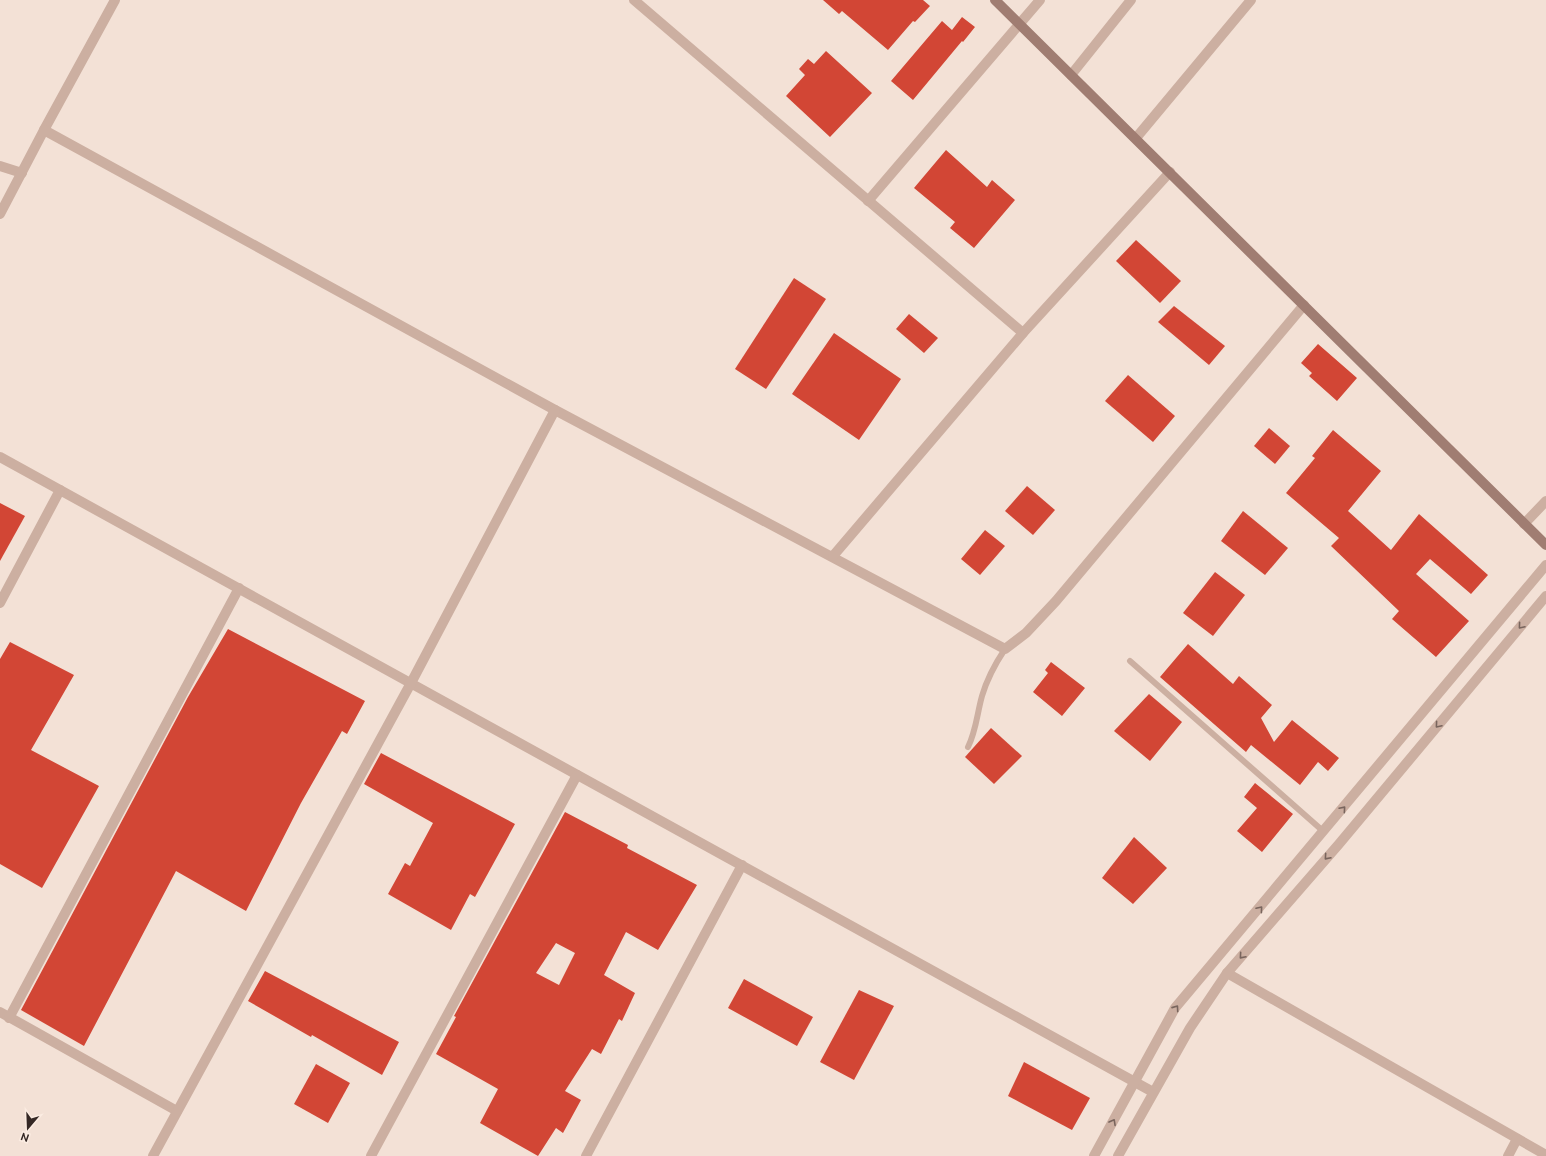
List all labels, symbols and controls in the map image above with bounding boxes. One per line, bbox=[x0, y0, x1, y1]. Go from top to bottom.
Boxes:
one-way arrow bbox=[1519, 621, 1526, 628]
one-way arrow bbox=[1435, 721, 1442, 728]
one-way arrow bbox=[1338, 806, 1345, 813]
one-way arrow bbox=[1325, 852, 1332, 860]
one-way arrow bbox=[1255, 906, 1262, 913]
one-way arrow bbox=[1240, 951, 1247, 958]
one-way arrow bbox=[1171, 1005, 1179, 1012]
north arrow bbox=[8, 1108, 48, 1148]
one-way arrow bbox=[1108, 1119, 1116, 1126]
text: N bbox=[19, 1130, 31, 1144]

